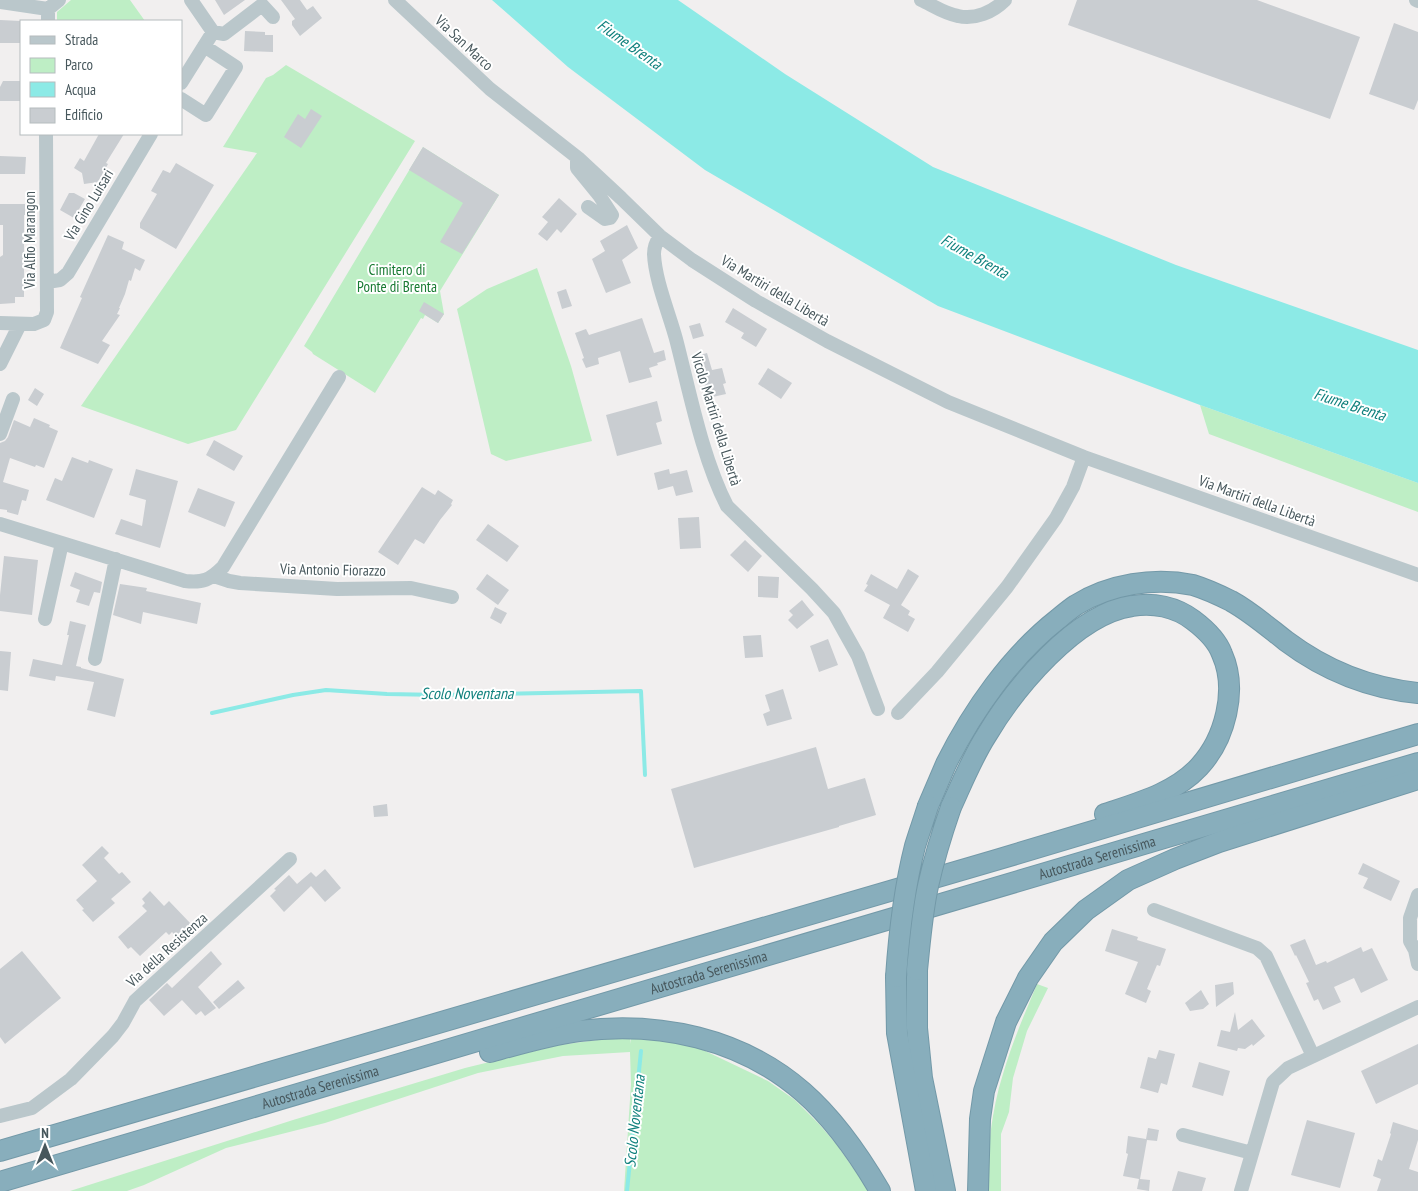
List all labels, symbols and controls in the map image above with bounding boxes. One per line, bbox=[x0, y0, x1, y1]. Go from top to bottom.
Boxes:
street label: Via San Marco bbox=[431, 10, 497, 74]
water label: Fiume Brenta bbox=[594, 15, 667, 74]
legend bbox=[20, 20, 182, 135]
text: Strada bbox=[65, 30, 98, 49]
text: Parco bbox=[65, 55, 93, 74]
text: Acqua bbox=[65, 80, 96, 99]
text: Edificio bbox=[65, 105, 103, 124]
street label: Via Gino Luisari bbox=[59, 165, 117, 245]
street label: Via Alfio Marangon bbox=[20, 191, 39, 290]
water label: Fiume Brenta bbox=[938, 229, 1014, 283]
street label: Via Martiri della Libertà bbox=[717, 250, 833, 330]
park label: Cimitero di Ponte di Brenta bbox=[357, 260, 437, 296]
street label: Vicolo Martiri della Libertà bbox=[687, 349, 746, 488]
water label: Fiume Brenta bbox=[1312, 383, 1390, 425]
street label: Via Martiri della Libertà bbox=[1195, 470, 1318, 530]
street label: Via Antonio Fiorazzo bbox=[279, 559, 386, 580]
water label: Scolo Noventana bbox=[421, 683, 515, 703]
street label: Autostrada Serenissima bbox=[1036, 831, 1158, 884]
street label: Via della Resistenza bbox=[121, 908, 211, 992]
street label: Autostrada Serenissima bbox=[648, 946, 769, 998]
street label: Autostrada Serenissima bbox=[259, 1061, 381, 1113]
water label: Scolo Noventana bbox=[619, 1072, 649, 1168]
north arrow bbox=[20, 1121, 70, 1171]
text: N bbox=[41, 1124, 49, 1142]

